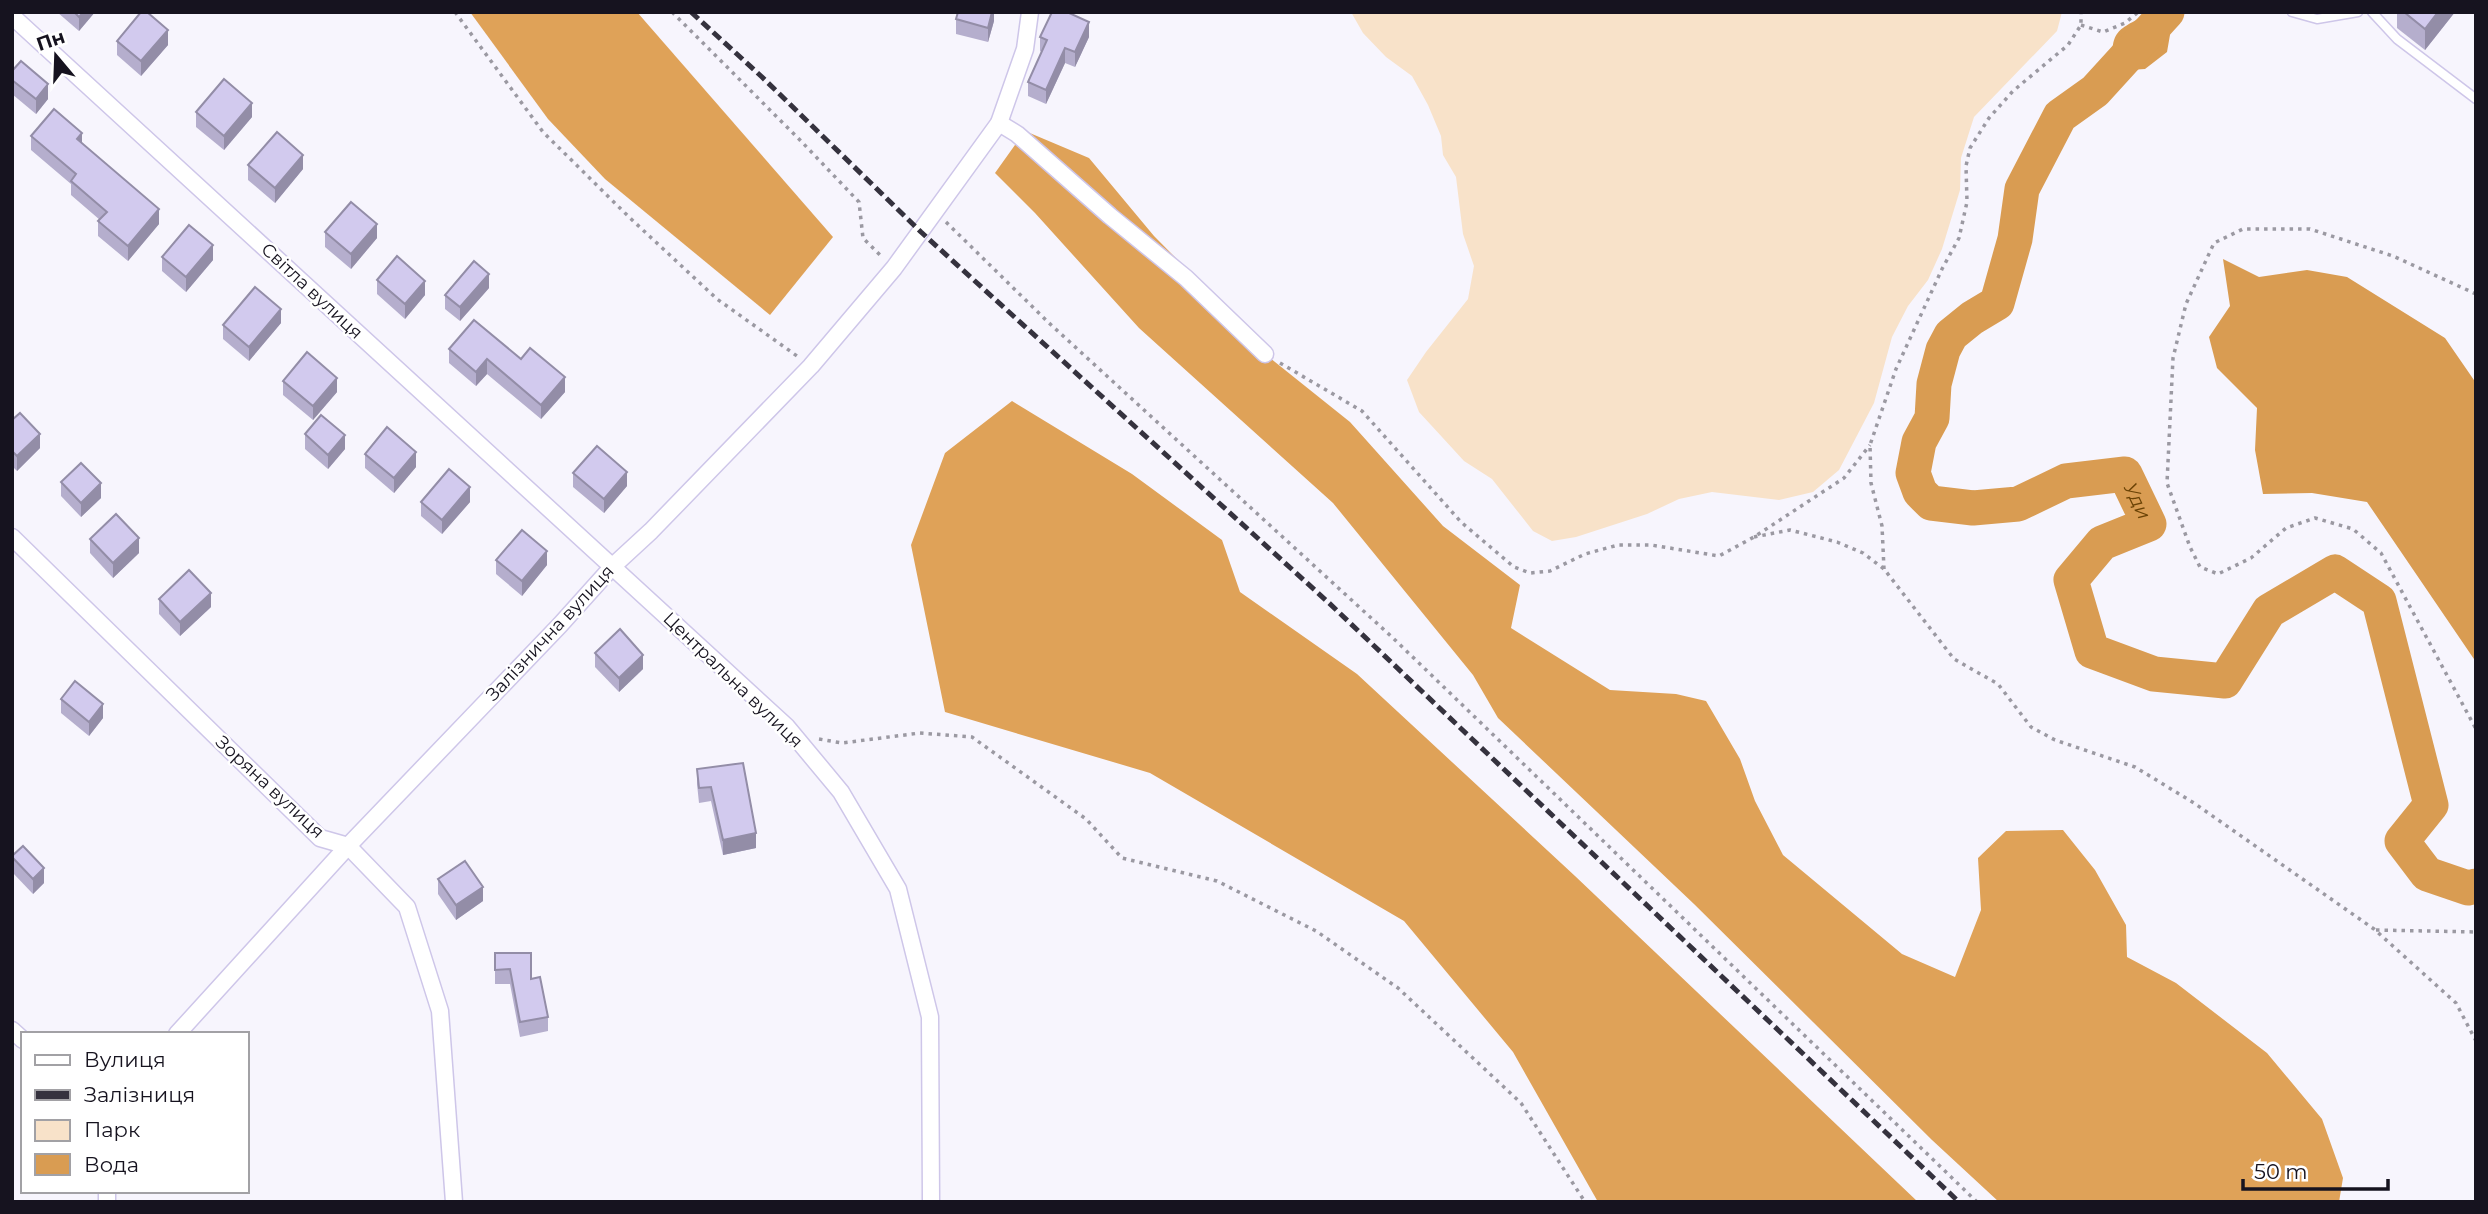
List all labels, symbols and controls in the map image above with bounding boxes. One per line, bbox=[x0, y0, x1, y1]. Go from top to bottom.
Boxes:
north arrow bbox=[21, 21, 91, 91]
text: Пн bbox=[33, 25, 68, 56]
street label: Світла вулиця bbox=[257, 238, 367, 344]
water label: Уди bbox=[2119, 479, 2156, 523]
street label: Залізнична вулиця bbox=[481, 560, 619, 706]
street label: Центральна вулиця bbox=[659, 608, 807, 752]
street label: Зоряна вулиця bbox=[211, 731, 329, 843]
legend bbox=[21, 1032, 248, 1193]
text: Вулиця bbox=[84, 1047, 166, 1072]
text: Залізниця bbox=[84, 1082, 195, 1107]
text: Парк bbox=[84, 1117, 140, 1142]
scale bar bbox=[2243, 1148, 2388, 1192]
text: Вода bbox=[84, 1152, 139, 1177]
text: 50 m bbox=[2254, 1159, 2308, 1184]

